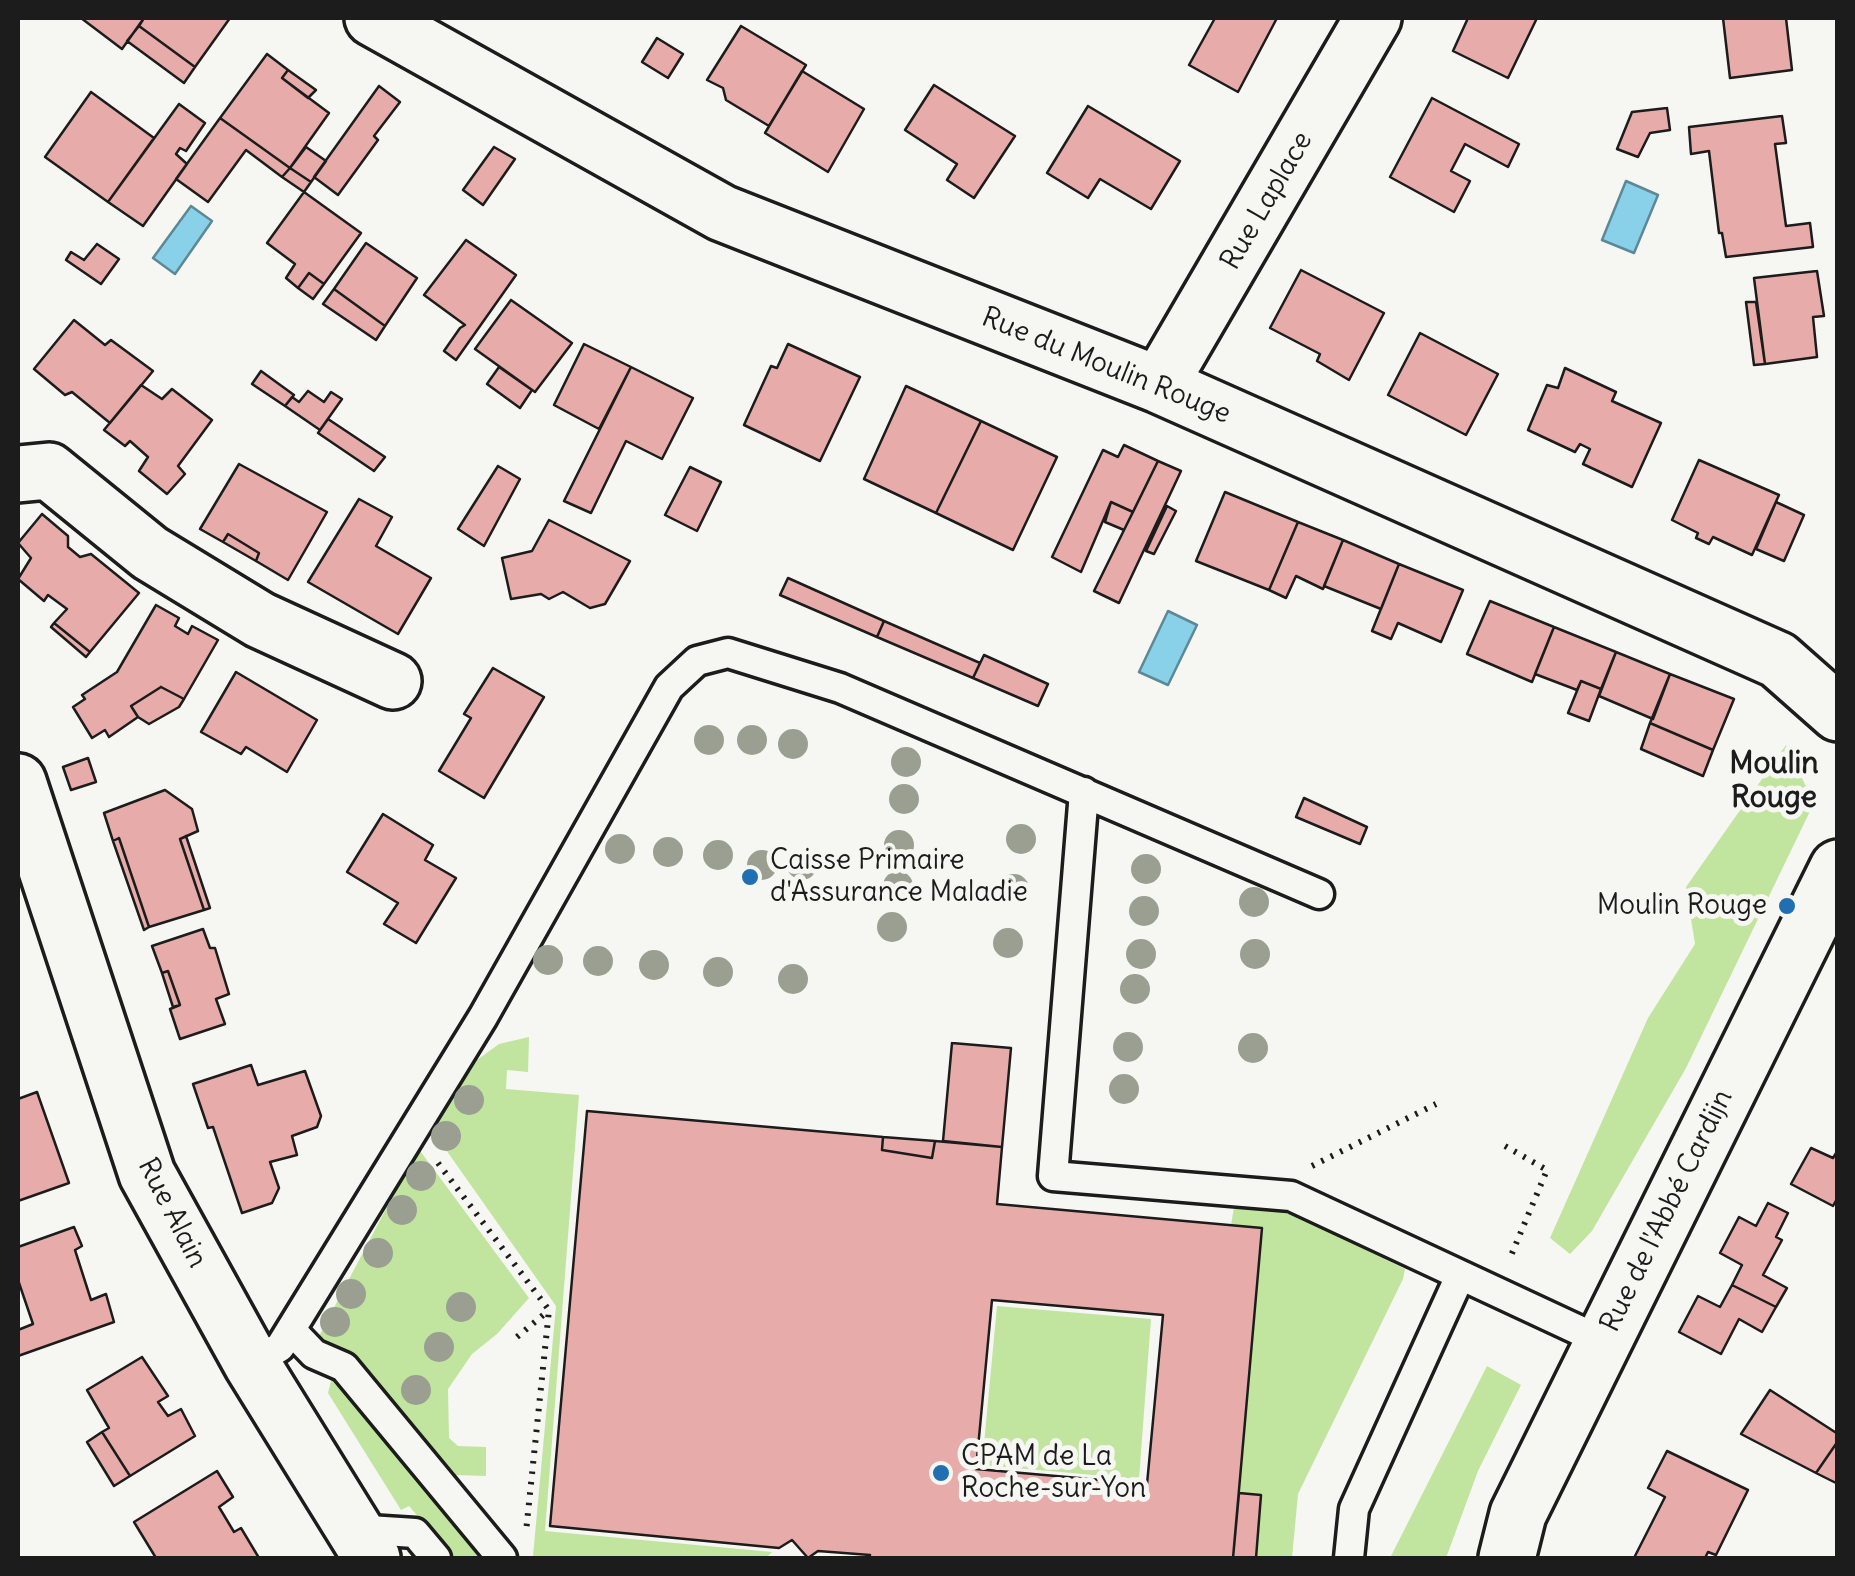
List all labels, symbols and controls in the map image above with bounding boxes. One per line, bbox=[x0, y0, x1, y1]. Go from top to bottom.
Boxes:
street label: Rue Laplace bbox=[1214, 126, 1320, 276]
street label: Rue du Moulin Rouge bbox=[977, 301, 1235, 431]
district label: Moulin Rouge bbox=[1729, 746, 1819, 816]
place label: Caisse Primaire d'Assurance Maladie bbox=[770, 844, 1028, 910]
marker: Caisse Primaire d'Assurance Maladie bbox=[739, 866, 761, 888]
place label: Moulin Rouge bbox=[1597, 889, 1767, 923]
marker: Moulin Rouge bbox=[1776, 895, 1798, 917]
street label: Rue de l'Abbé Cardijn bbox=[1594, 1084, 1740, 1338]
street label: Rue Alain bbox=[130, 1153, 214, 1273]
place label: CPAM de La Roche-sur-Yon bbox=[961, 1440, 1146, 1506]
marker: CPAM de La Roche-sur-Yon bbox=[930, 1462, 952, 1484]

